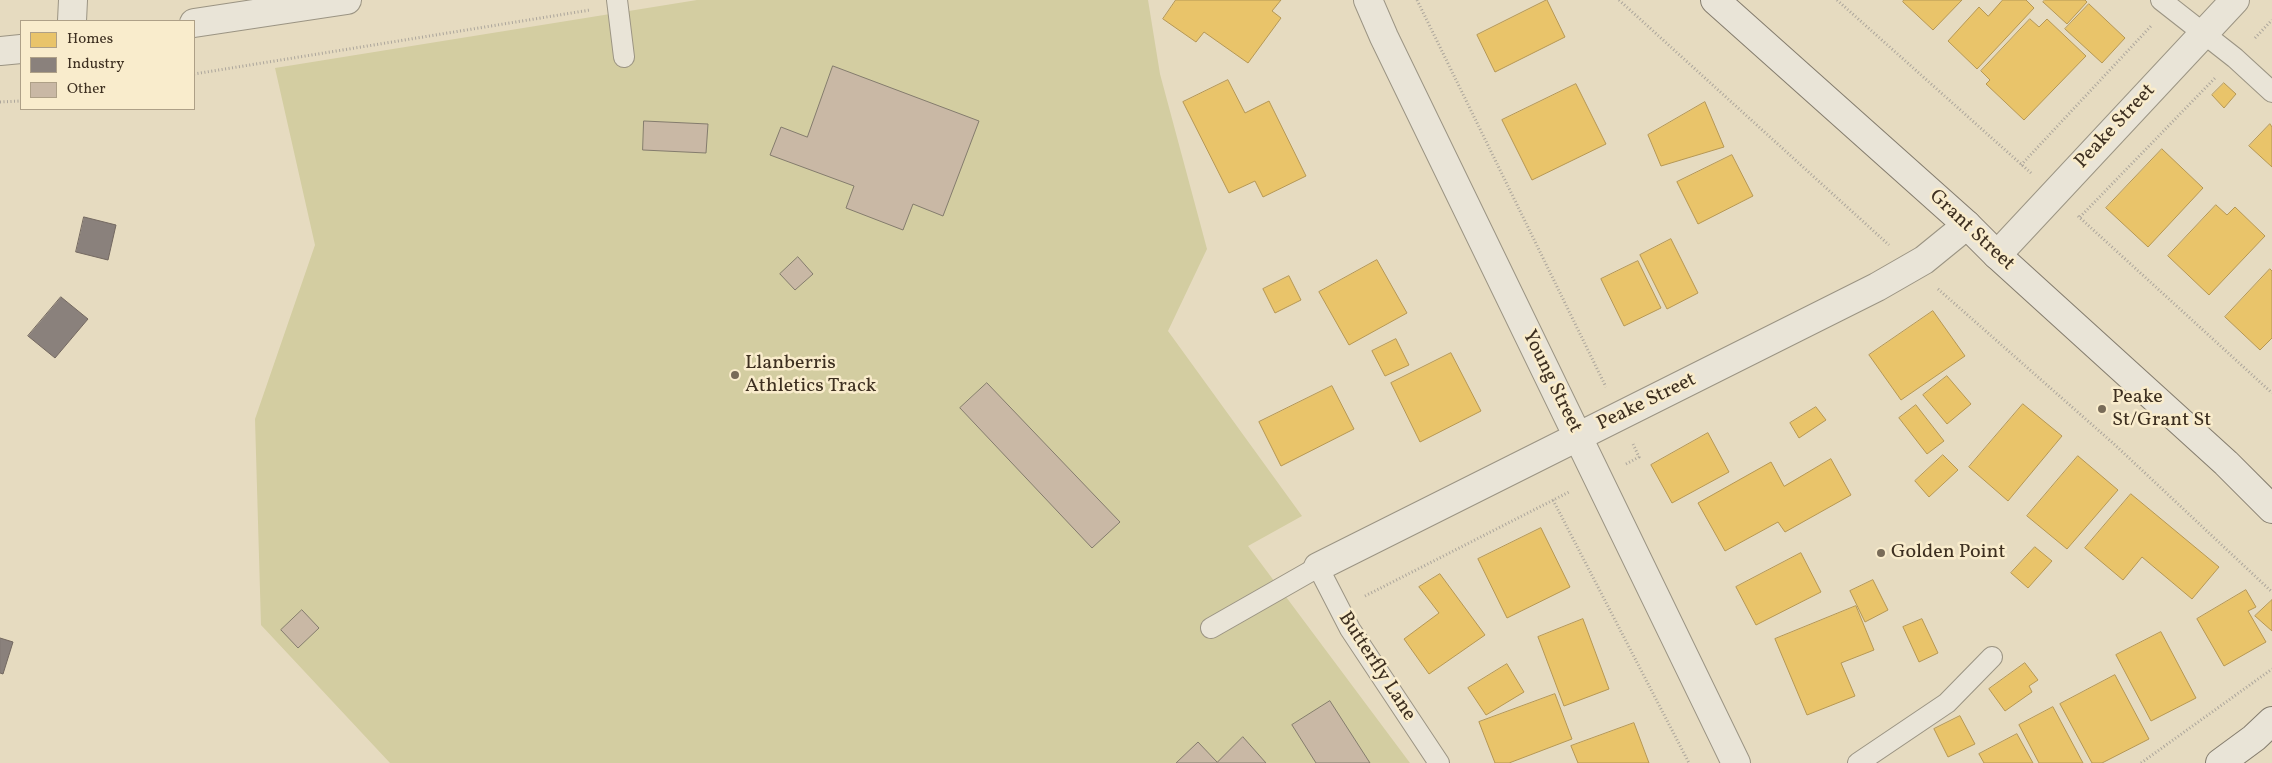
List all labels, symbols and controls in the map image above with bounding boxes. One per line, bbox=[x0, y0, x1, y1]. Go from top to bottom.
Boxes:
legend bbox=[20, 20, 195, 110]
text: Homes bbox=[67, 29, 113, 50]
text: Industry bbox=[67, 54, 124, 75]
text: Other bbox=[67, 79, 106, 100]
street label: Peake Street bbox=[2071, 80, 2161, 174]
street label: Grant Street bbox=[1923, 185, 2019, 277]
street label: Young Street bbox=[1516, 327, 1586, 437]
place label: Llanberris Athletics Track bbox=[745, 352, 876, 399]
marker: Llanberris Athletics Track bbox=[729, 369, 741, 381]
street label: Peake Street bbox=[1594, 369, 1700, 437]
place label: Peake St/Grant St bbox=[2112, 386, 2211, 433]
marker: Peake St/Grant St bbox=[2096, 403, 2108, 415]
place label: Golden Point bbox=[1891, 541, 2006, 565]
marker: Golden Point bbox=[1875, 547, 1887, 559]
street label: Butterfly Lane bbox=[1332, 608, 1420, 726]

